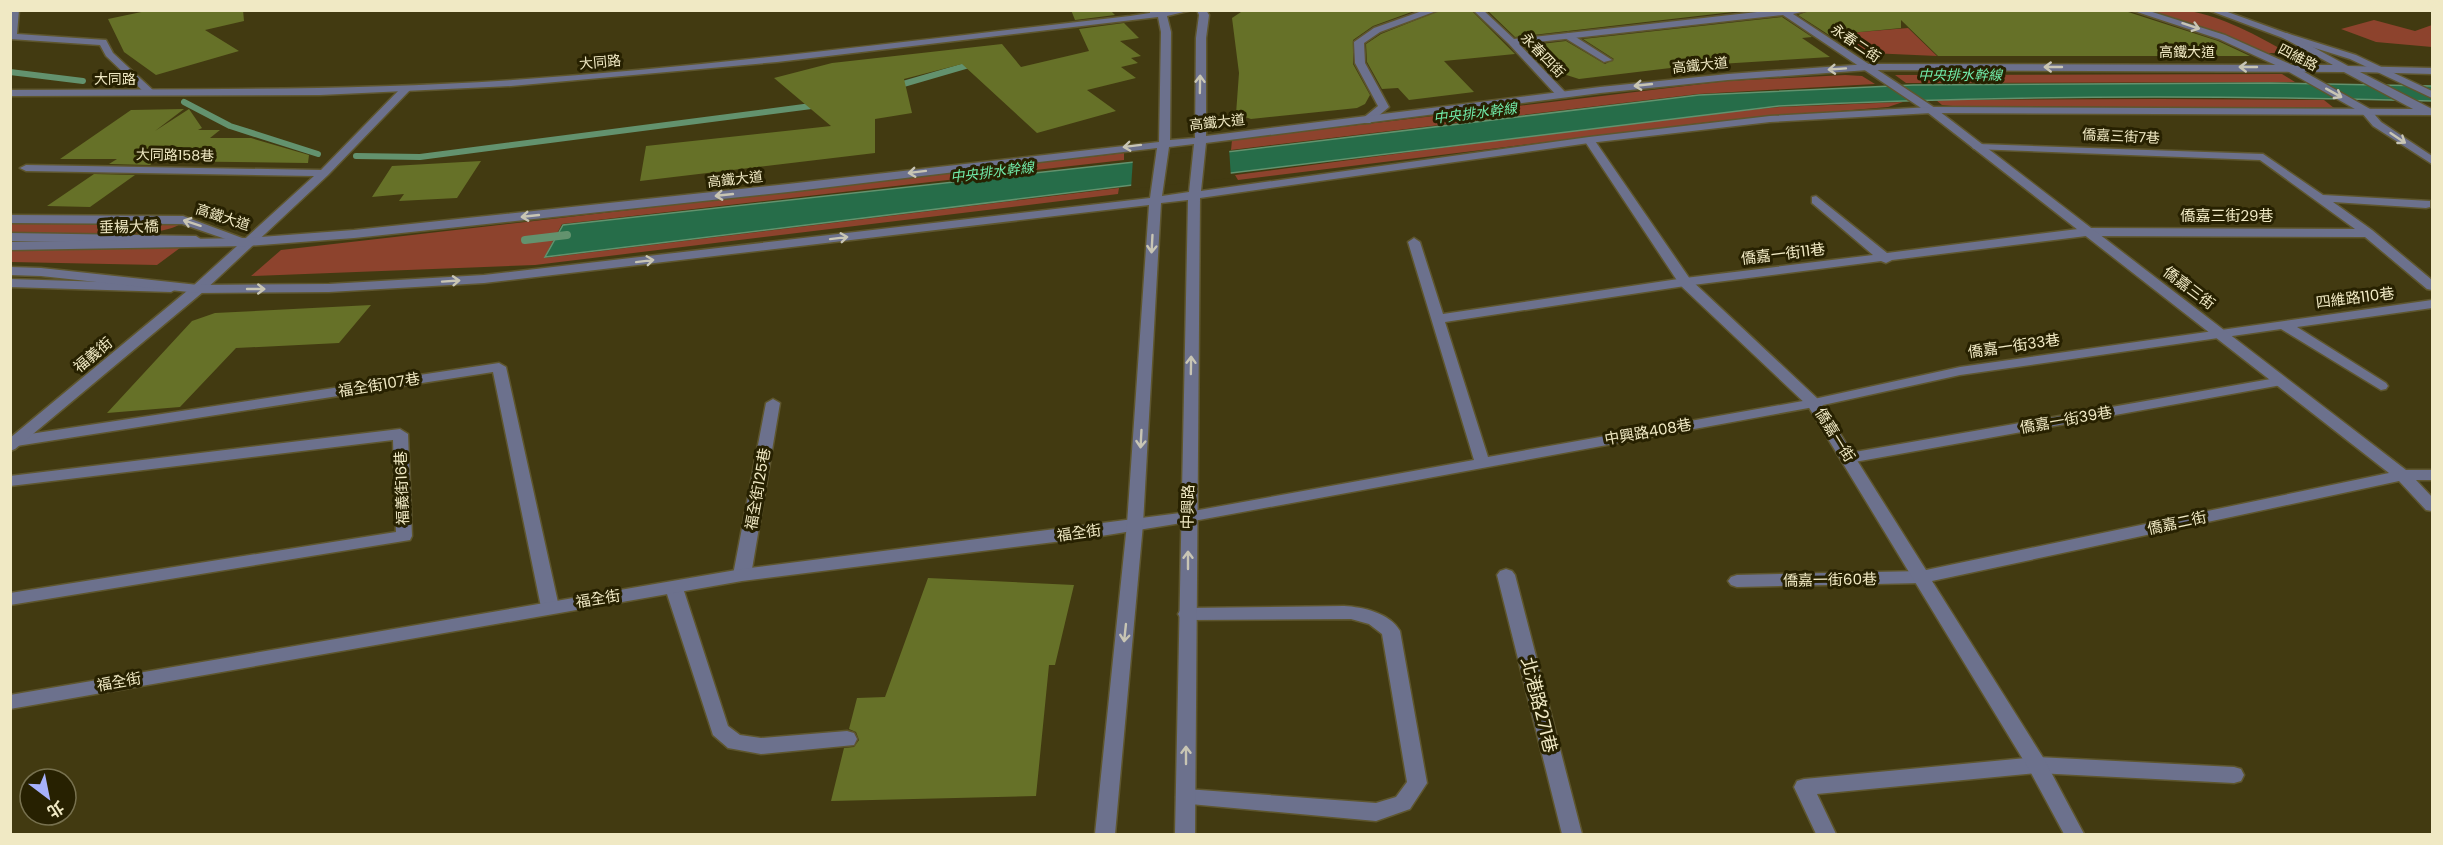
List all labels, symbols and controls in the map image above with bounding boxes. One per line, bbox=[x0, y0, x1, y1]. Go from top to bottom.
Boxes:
street label: 永春二街 bbox=[1827, 19, 1885, 67]
one-way arrow bbox=[2181, 22, 2200, 33]
street label: 永春四街 bbox=[1516, 28, 1570, 82]
street label: 四維路 bbox=[2275, 39, 2321, 75]
street label: 高鐵大道 bbox=[2159, 42, 2215, 62]
street label: 大同路 bbox=[578, 50, 622, 74]
street label: 高鐵大道 bbox=[1671, 52, 1729, 78]
one-way arrow bbox=[2044, 61, 2064, 73]
one-way arrow bbox=[2239, 61, 2259, 73]
one-way arrow bbox=[1828, 64, 1848, 75]
water label: 中央排水幹線 bbox=[1918, 65, 2004, 85]
street label: 大同路 bbox=[94, 69, 136, 89]
one-way arrow bbox=[1194, 75, 1206, 95]
one-way arrow bbox=[1633, 80, 1653, 91]
one-way arrow bbox=[2326, 88, 2343, 100]
water label: 中央排水幹線 bbox=[1432, 98, 1520, 128]
street label: 高鐵大道 bbox=[1188, 109, 1246, 135]
street label: 僑嘉三街7巷 bbox=[2082, 124, 2160, 148]
one-way arrow bbox=[2389, 132, 2406, 144]
one-way arrow bbox=[1122, 141, 1142, 152]
street label: 大同路158巷 bbox=[136, 144, 214, 166]
water label: 中央排水幹線 bbox=[949, 157, 1037, 187]
street label: 高鐵大道 bbox=[706, 166, 764, 192]
one-way arrow bbox=[908, 167, 928, 178]
one-way arrow bbox=[714, 190, 734, 201]
street label: 高鐵大道 bbox=[193, 199, 253, 235]
street label: 僑嘉三街29巷 bbox=[2180, 205, 2274, 226]
one-way arrow bbox=[520, 210, 540, 221]
street label: 垂楊大橋 bbox=[99, 215, 159, 238]
one-way arrow bbox=[183, 217, 202, 228]
one-way arrow bbox=[828, 232, 848, 243]
one-way arrow bbox=[1146, 234, 1157, 254]
street label: 僑嘉一街11巷 bbox=[1740, 238, 1826, 269]
one-way arrow bbox=[635, 256, 655, 267]
street label: 僑嘉三街 bbox=[2159, 261, 2220, 314]
one-way arrow bbox=[441, 275, 461, 286]
street label: 四維路110巷 bbox=[2314, 282, 2395, 313]
one-way arrow bbox=[246, 283, 266, 295]
street label: 僑嘉一街33巷 bbox=[1967, 329, 2061, 362]
street label: 福義街 bbox=[69, 332, 117, 377]
one-way arrow bbox=[1185, 356, 1197, 376]
street label: 福全街107巷 bbox=[337, 368, 421, 401]
street label: 僑嘉一街39巷 bbox=[2018, 401, 2114, 438]
street label: 僑嘉一街 bbox=[1811, 404, 1860, 466]
street label: 中興路408巷 bbox=[1603, 413, 1693, 450]
one-way arrow bbox=[1135, 429, 1146, 449]
street label: 福全街125巷 bbox=[740, 446, 775, 532]
street label: 福義街16巷 bbox=[390, 451, 413, 526]
street label: 中興路 bbox=[1177, 484, 1198, 530]
street label: 僑嘉二街 bbox=[2145, 506, 2208, 539]
street label: 福全街 bbox=[1055, 519, 1103, 546]
one-way arrow bbox=[1182, 551, 1193, 571]
street label: 僑嘉一街60巷 bbox=[1783, 568, 1877, 591]
street label: 福全街 bbox=[574, 585, 622, 612]
one-way arrow bbox=[1119, 623, 1130, 643]
street label: 北港路271巷 bbox=[1516, 654, 1563, 755]
street label: 福全街 bbox=[95, 667, 143, 696]
one-way arrow bbox=[1180, 746, 1192, 766]
north arrow bbox=[18, 767, 78, 827]
text: 北 bbox=[43, 795, 69, 823]

